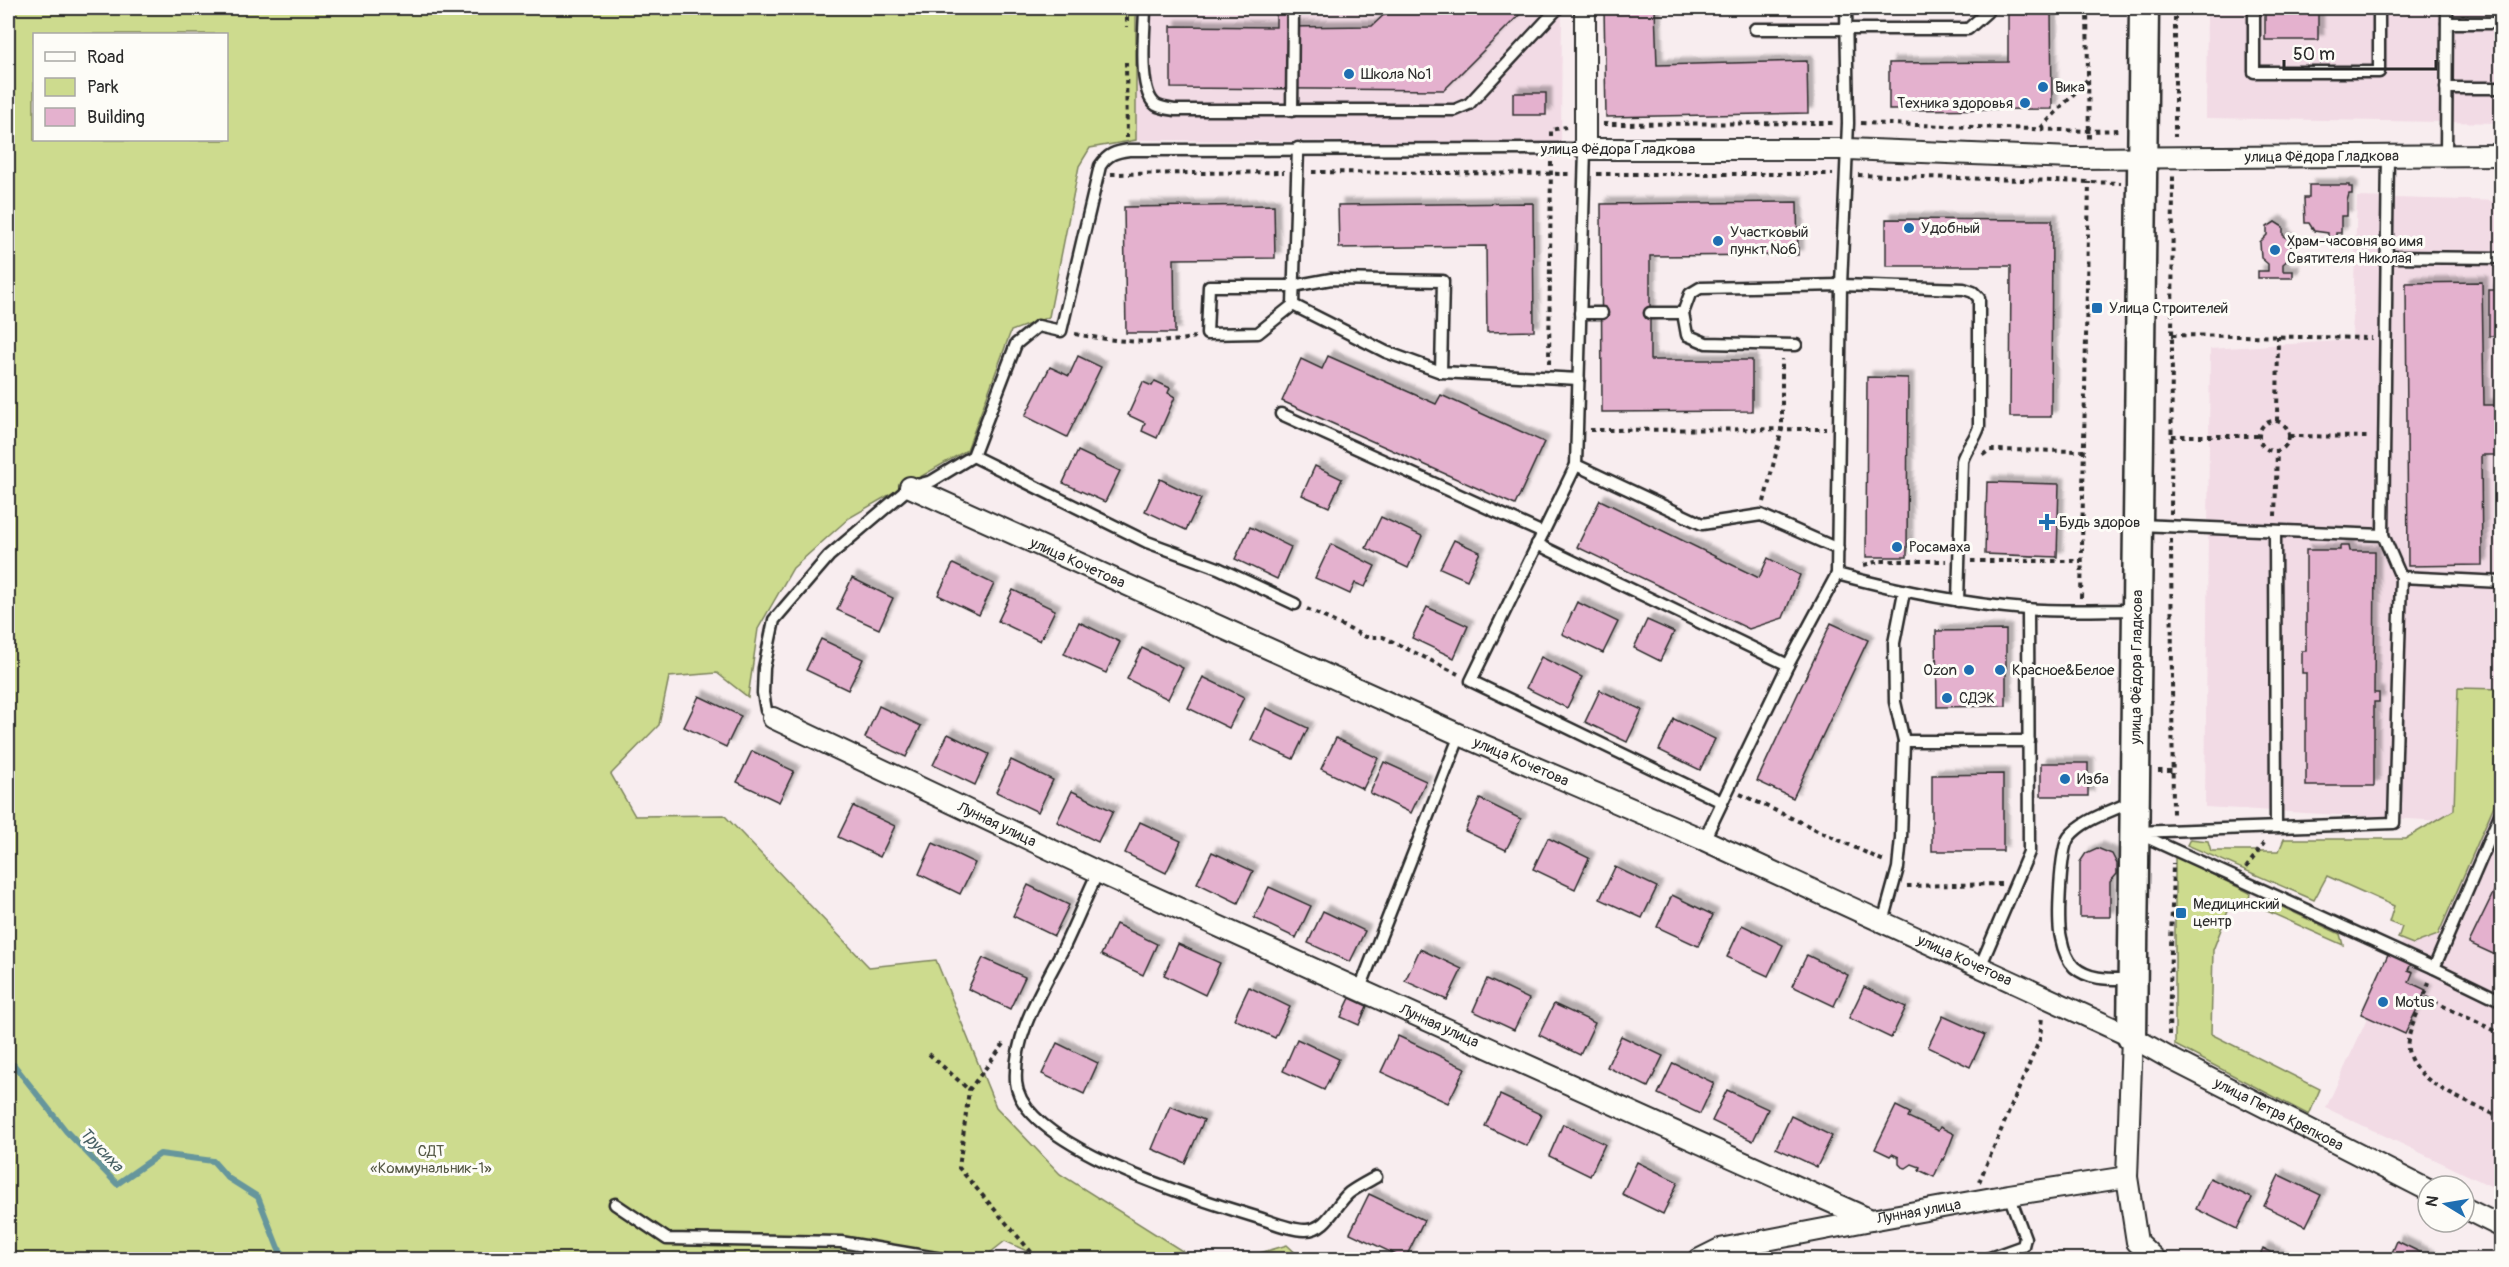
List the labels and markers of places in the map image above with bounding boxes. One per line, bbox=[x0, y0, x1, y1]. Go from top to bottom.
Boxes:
place label: Школа №1 bbox=[1361, 65, 1431, 84]
marker: Школа №1 bbox=[1342, 67, 1356, 81]
place label: Вика bbox=[2055, 78, 2085, 97]
marker: Вика bbox=[2036, 80, 2050, 94]
place label: Техника здоровья bbox=[1897, 94, 2013, 113]
marker: Техника здоровья bbox=[2018, 96, 2032, 110]
place label: Удобный bbox=[1921, 219, 1980, 238]
marker: Удобный bbox=[1902, 221, 1916, 235]
place label: Участковый пункт №6 bbox=[1730, 223, 1808, 259]
place label: Храм-часовня во имя Святителя Николая bbox=[2287, 232, 2423, 268]
marker: Участковый пункт №6 bbox=[1711, 234, 1725, 248]
marker: Храм-часовня во имя Святителя Николая bbox=[2268, 243, 2282, 257]
place label: Улица Строителей bbox=[2109, 299, 2228, 318]
marker: Улица Строителей bbox=[2090, 301, 2104, 315]
place label: Будь здоров bbox=[2059, 513, 2140, 532]
marker: Будь здоров bbox=[2040, 515, 2054, 529]
place label: Росамаха bbox=[1909, 538, 1970, 557]
marker: Росамаха bbox=[1890, 540, 1904, 554]
place label: Ozon bbox=[1923, 661, 1957, 680]
place label: Красное&Белое bbox=[2012, 661, 2115, 680]
marker: Ozon bbox=[1962, 663, 1976, 677]
marker: Красное&Белое bbox=[1993, 663, 2007, 677]
place label: СДЭК bbox=[1959, 689, 1995, 708]
marker: СДЭК bbox=[1940, 691, 1954, 705]
place label: Изба bbox=[2077, 770, 2109, 789]
marker: Изба bbox=[2058, 772, 2072, 786]
place label: Медицинский центр bbox=[2193, 895, 2280, 931]
marker: Медицинский центр bbox=[2174, 906, 2188, 920]
place label: Motus bbox=[2395, 993, 2434, 1012]
marker: Motus bbox=[2376, 995, 2390, 1009]

